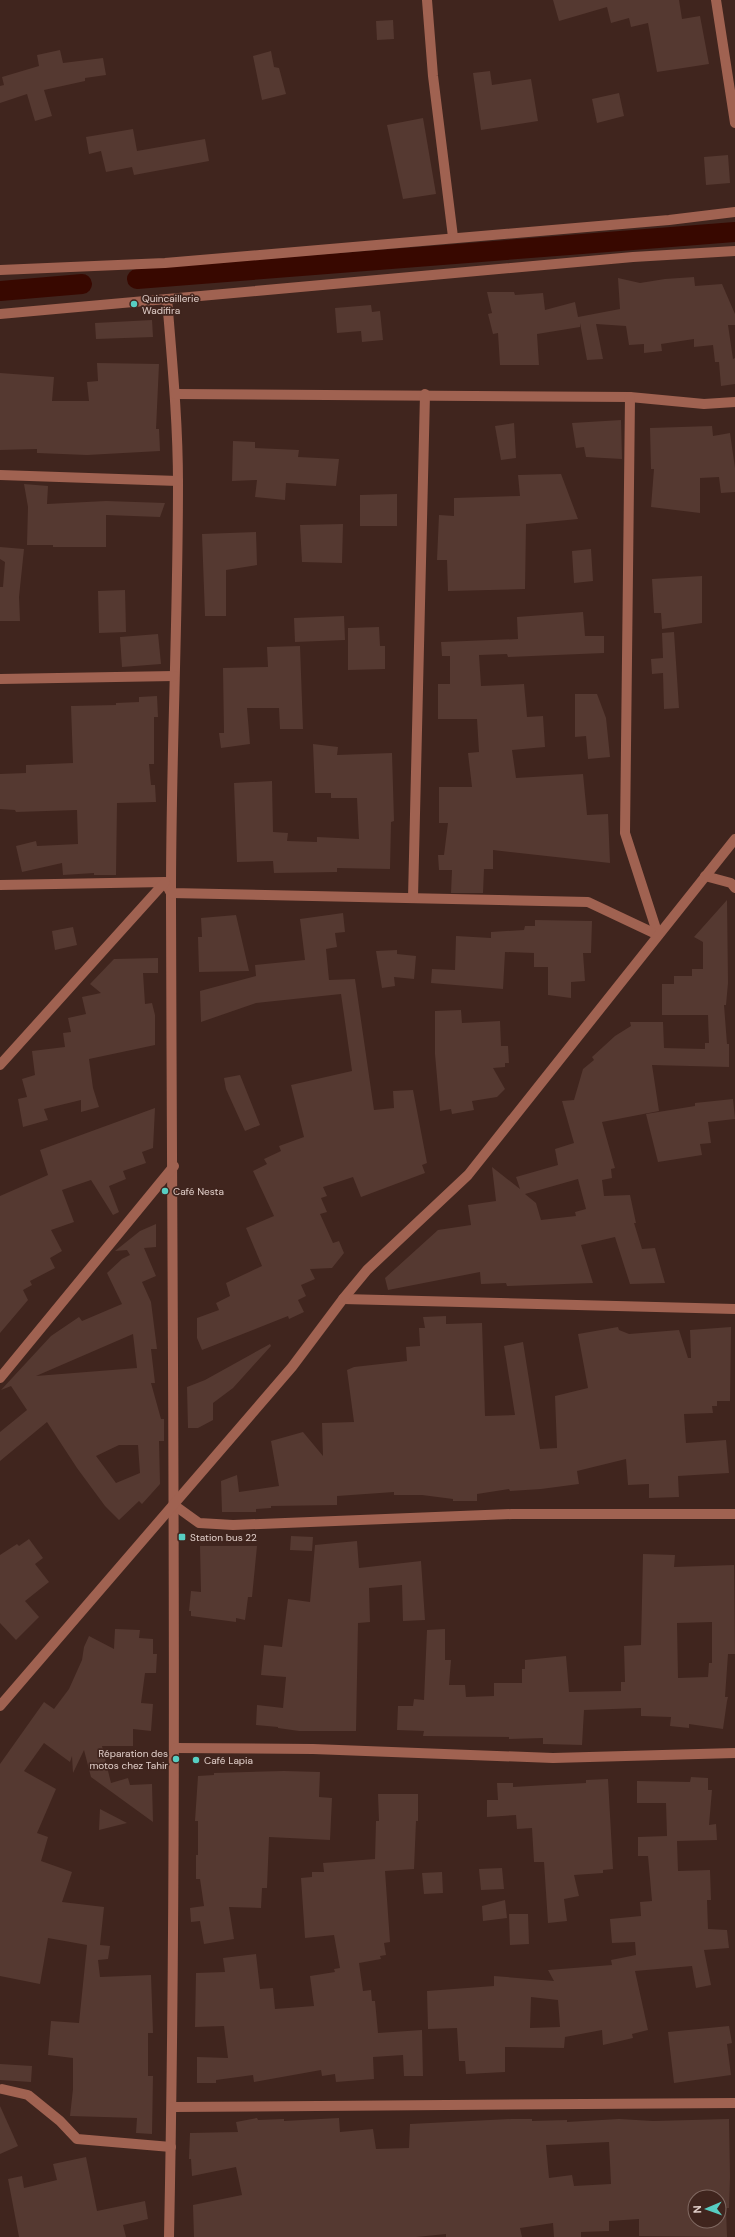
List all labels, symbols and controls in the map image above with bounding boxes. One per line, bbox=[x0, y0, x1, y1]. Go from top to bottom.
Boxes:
place label: Quincaillerie Wadifira bbox=[142, 292, 199, 317]
marker: Quincaillerie Wadifira bbox=[129, 299, 139, 309]
place label: Café Nesta bbox=[173, 1185, 224, 1198]
marker: Café Nesta bbox=[160, 1186, 170, 1196]
place label: Station bus 22 bbox=[190, 1531, 257, 1544]
marker: Station bus 22 bbox=[177, 1532, 187, 1542]
place label: Réparation des motos chez Tahir bbox=[89, 1747, 168, 1772]
marker: Réparation des motos chez Tahir bbox=[171, 1754, 181, 1764]
place label: Café Lapia bbox=[204, 1754, 253, 1767]
marker: Café Lapia bbox=[191, 1755, 201, 1765]
north arrow bbox=[687, 2189, 727, 2229]
text: N bbox=[690, 2205, 704, 2214]

